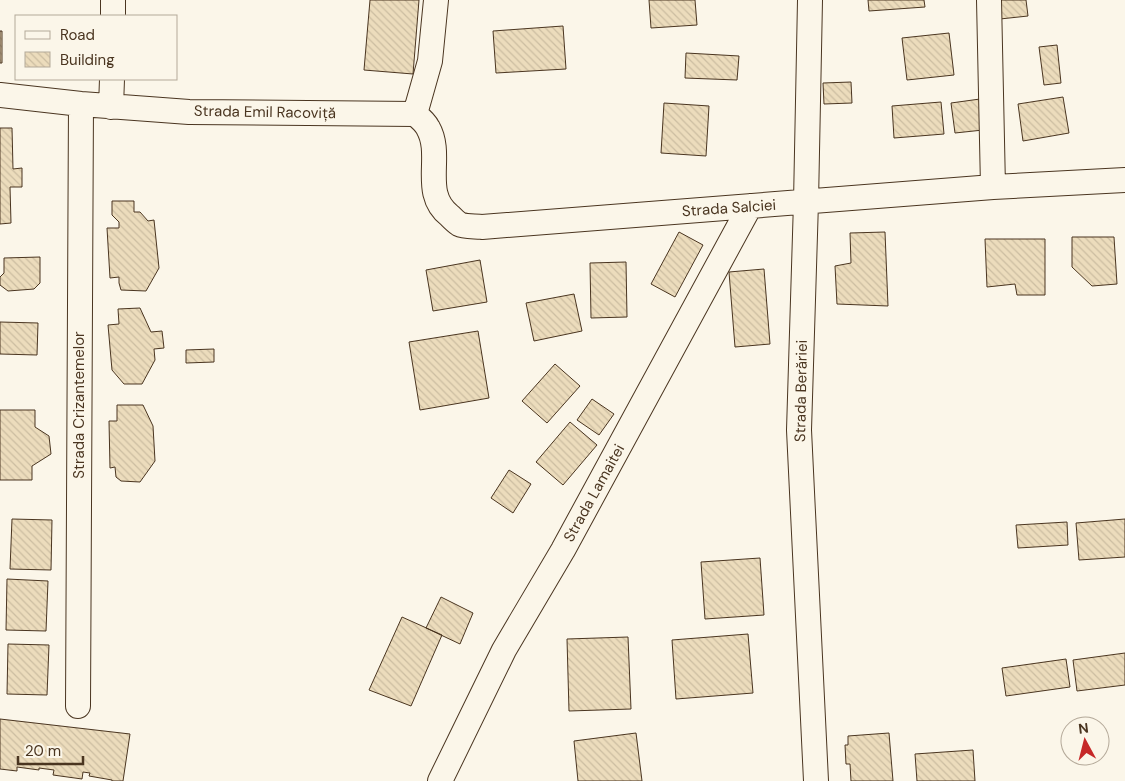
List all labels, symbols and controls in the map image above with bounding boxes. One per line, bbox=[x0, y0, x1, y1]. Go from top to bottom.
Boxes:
legend bbox=[15, 15, 178, 80]
text: Road bbox=[60, 25, 95, 45]
text: Building bbox=[60, 50, 115, 70]
street label: Strada Emil Racoviță bbox=[194, 101, 336, 123]
street label: Strada Salciei bbox=[681, 195, 777, 221]
street label: Strada Crizantemelor bbox=[69, 331, 89, 479]
street label: Strada Berăriei bbox=[790, 340, 812, 442]
street label: Strada Lamaitei bbox=[559, 441, 629, 545]
north arrow bbox=[1060, 716, 1110, 766]
text: N bbox=[1077, 719, 1090, 738]
scale bar bbox=[18, 734, 82, 766]
text: 20 m bbox=[25, 741, 61, 761]

